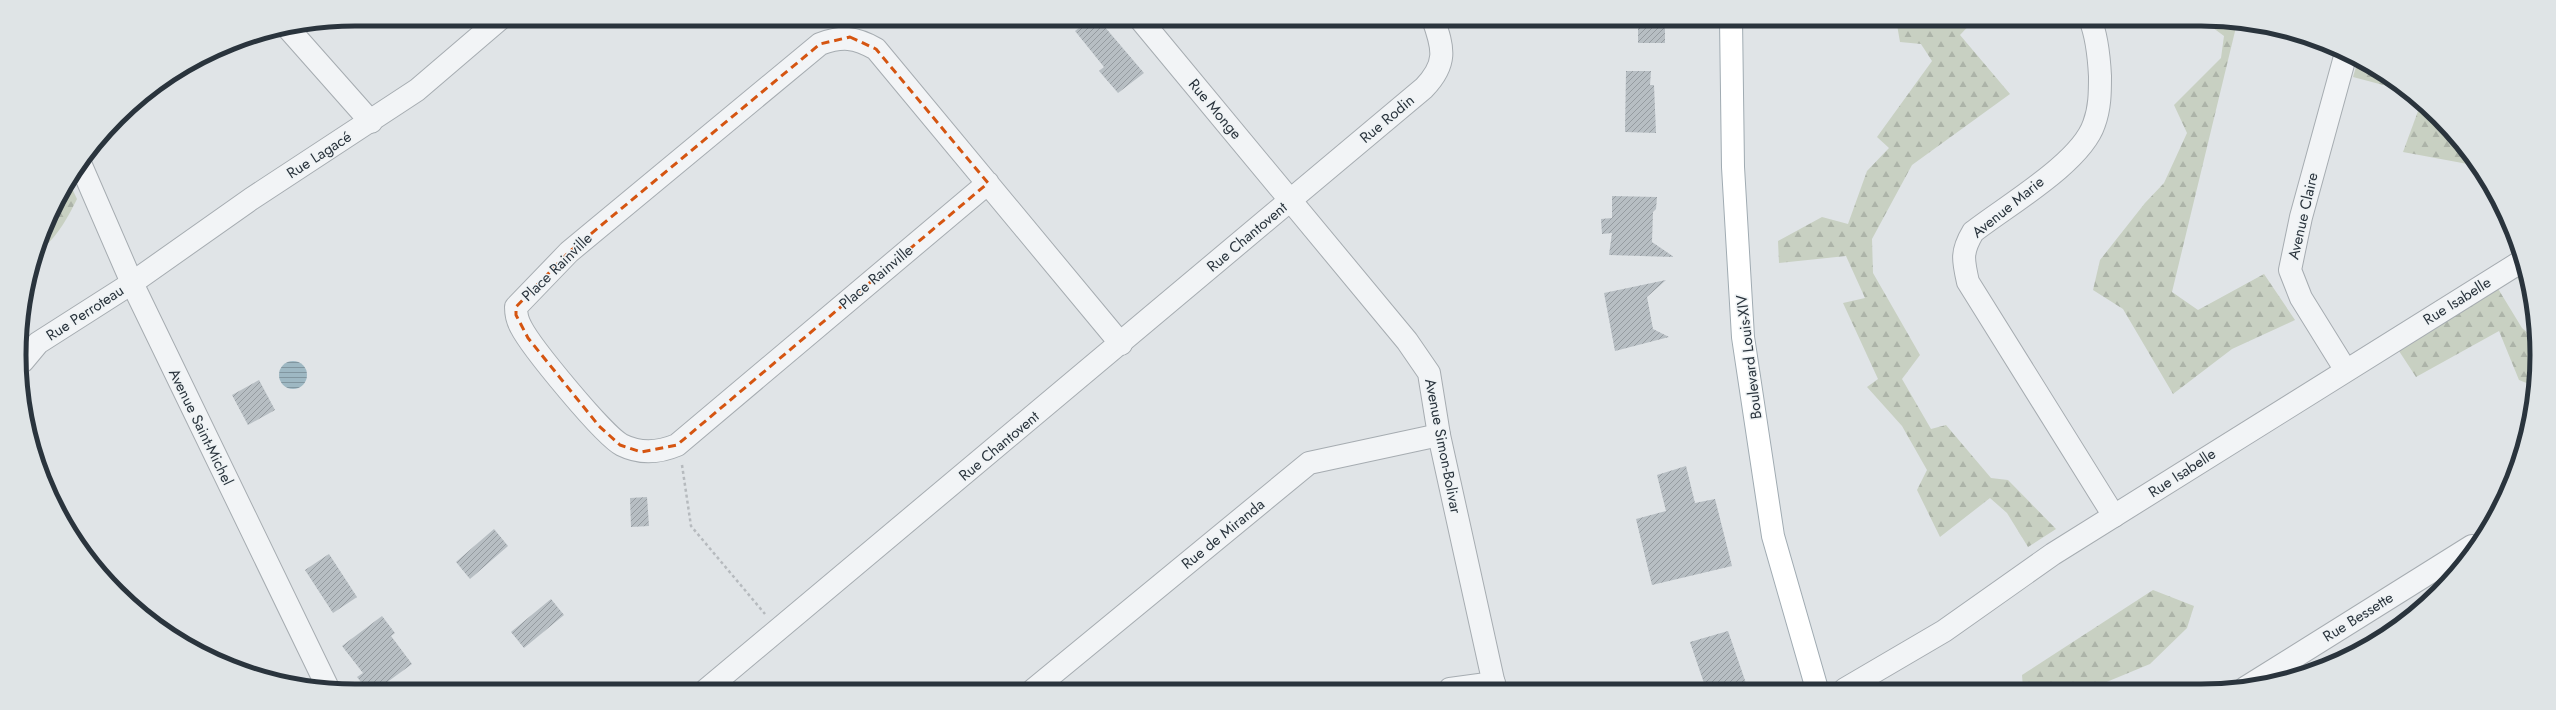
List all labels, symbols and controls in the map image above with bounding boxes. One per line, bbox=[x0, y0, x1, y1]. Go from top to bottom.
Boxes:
street label: Rue Monge bbox=[1183, 74, 1247, 144]
street label: Rue Rodin bbox=[1355, 90, 1419, 148]
street label: Rue Lagacé bbox=[282, 126, 356, 184]
street label: Avenue Claire bbox=[2282, 170, 2324, 262]
street label: Avenue Marie bbox=[1967, 171, 2049, 243]
street label: Rue Chantovent bbox=[1202, 197, 1292, 277]
street label: Place Rainville bbox=[517, 227, 597, 306]
street label: Place Rainville bbox=[834, 239, 918, 315]
street label: Rue Isabelle bbox=[2419, 271, 2495, 331]
street label: Rue Perroteau bbox=[42, 280, 128, 346]
street label: Boulevard Louis-XIV bbox=[1730, 293, 1768, 420]
street label: Avenue Saint-Michel bbox=[163, 365, 239, 489]
street label: Avenue Simon-Bolivar bbox=[1419, 377, 1467, 516]
street label: Rue Chantovent bbox=[954, 406, 1044, 486]
street label: Rue Isabelle bbox=[2144, 443, 2220, 503]
street label: Rue de Miranda bbox=[1177, 494, 1269, 574]
street label: Rue Bessette bbox=[2319, 587, 2398, 647]

